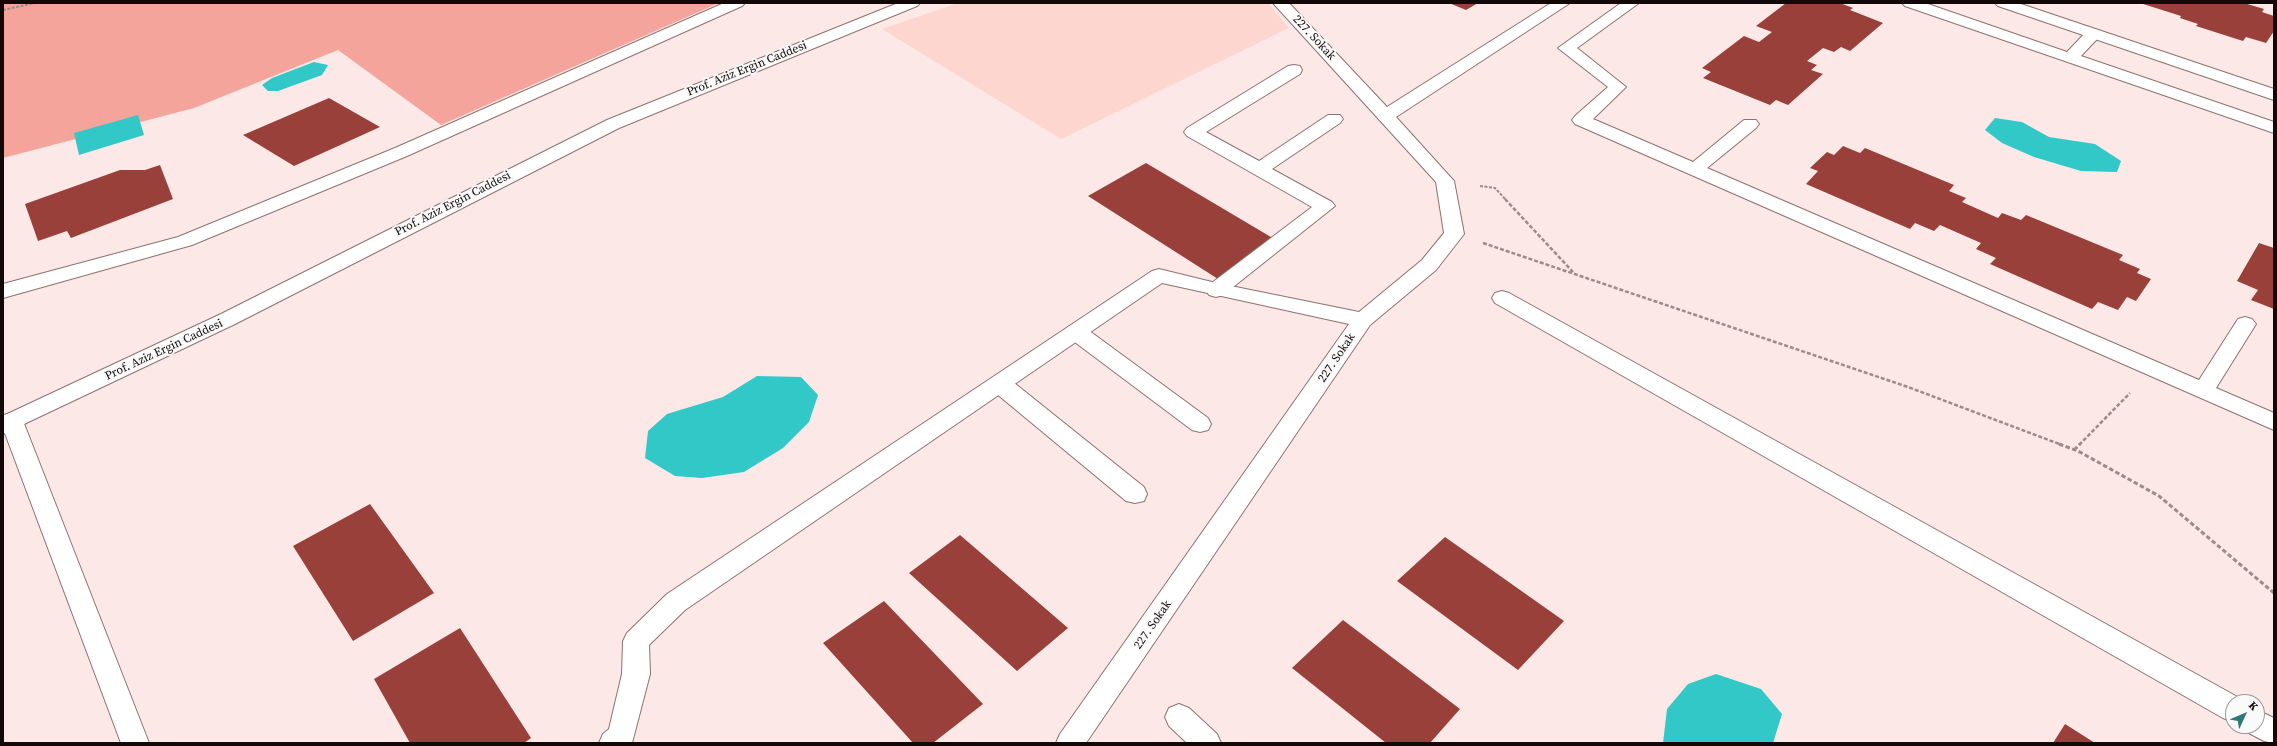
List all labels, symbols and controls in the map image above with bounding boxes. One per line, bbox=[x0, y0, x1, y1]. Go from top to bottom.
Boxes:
street label: 227. Sokak bbox=[1290, 13, 1338, 63]
street label: Prof. Aziz Ergin Caddesi bbox=[685, 38, 809, 100]
street label: Prof. Aziz Ergin Caddesi bbox=[393, 168, 513, 240]
street label: Prof. Aziz Ergin Caddesi bbox=[103, 316, 225, 384]
street label: 227. Sokak bbox=[1315, 331, 1359, 385]
street label: 227. Sokak bbox=[1131, 598, 1175, 652]
north arrow bbox=[2225, 694, 2265, 734]
text: K bbox=[2245, 698, 2261, 714]

